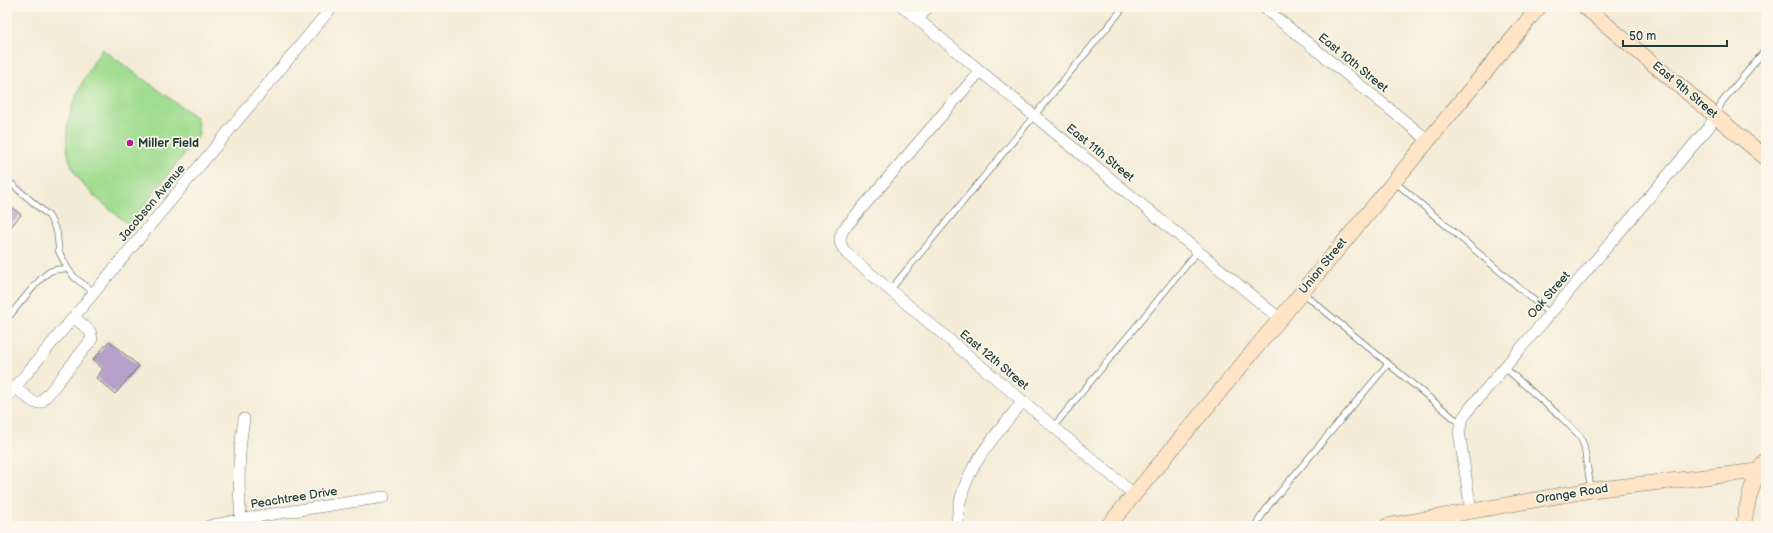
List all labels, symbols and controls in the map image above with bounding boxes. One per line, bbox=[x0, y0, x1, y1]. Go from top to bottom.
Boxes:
scale bar bbox=[1623, 22, 1727, 48]
text: 50 m bbox=[1629, 29, 1656, 44]
street label: East 10th Street bbox=[1315, 30, 1391, 96]
street label: East 9th Street bbox=[1649, 58, 1721, 122]
street label: East 11th Street bbox=[1063, 121, 1137, 185]
place label: Miller Field bbox=[138, 136, 199, 151]
marker: Miller Field bbox=[125, 138, 135, 148]
street label: Jacobson Avenue bbox=[115, 161, 189, 245]
street label: Union Street bbox=[1296, 235, 1350, 297]
street label: Oak Street bbox=[1524, 268, 1574, 322]
street label: East 12th Street bbox=[956, 327, 1032, 393]
street label: Orange Road bbox=[1535, 481, 1609, 507]
street label: Peachtree Drive bbox=[250, 484, 338, 512]

